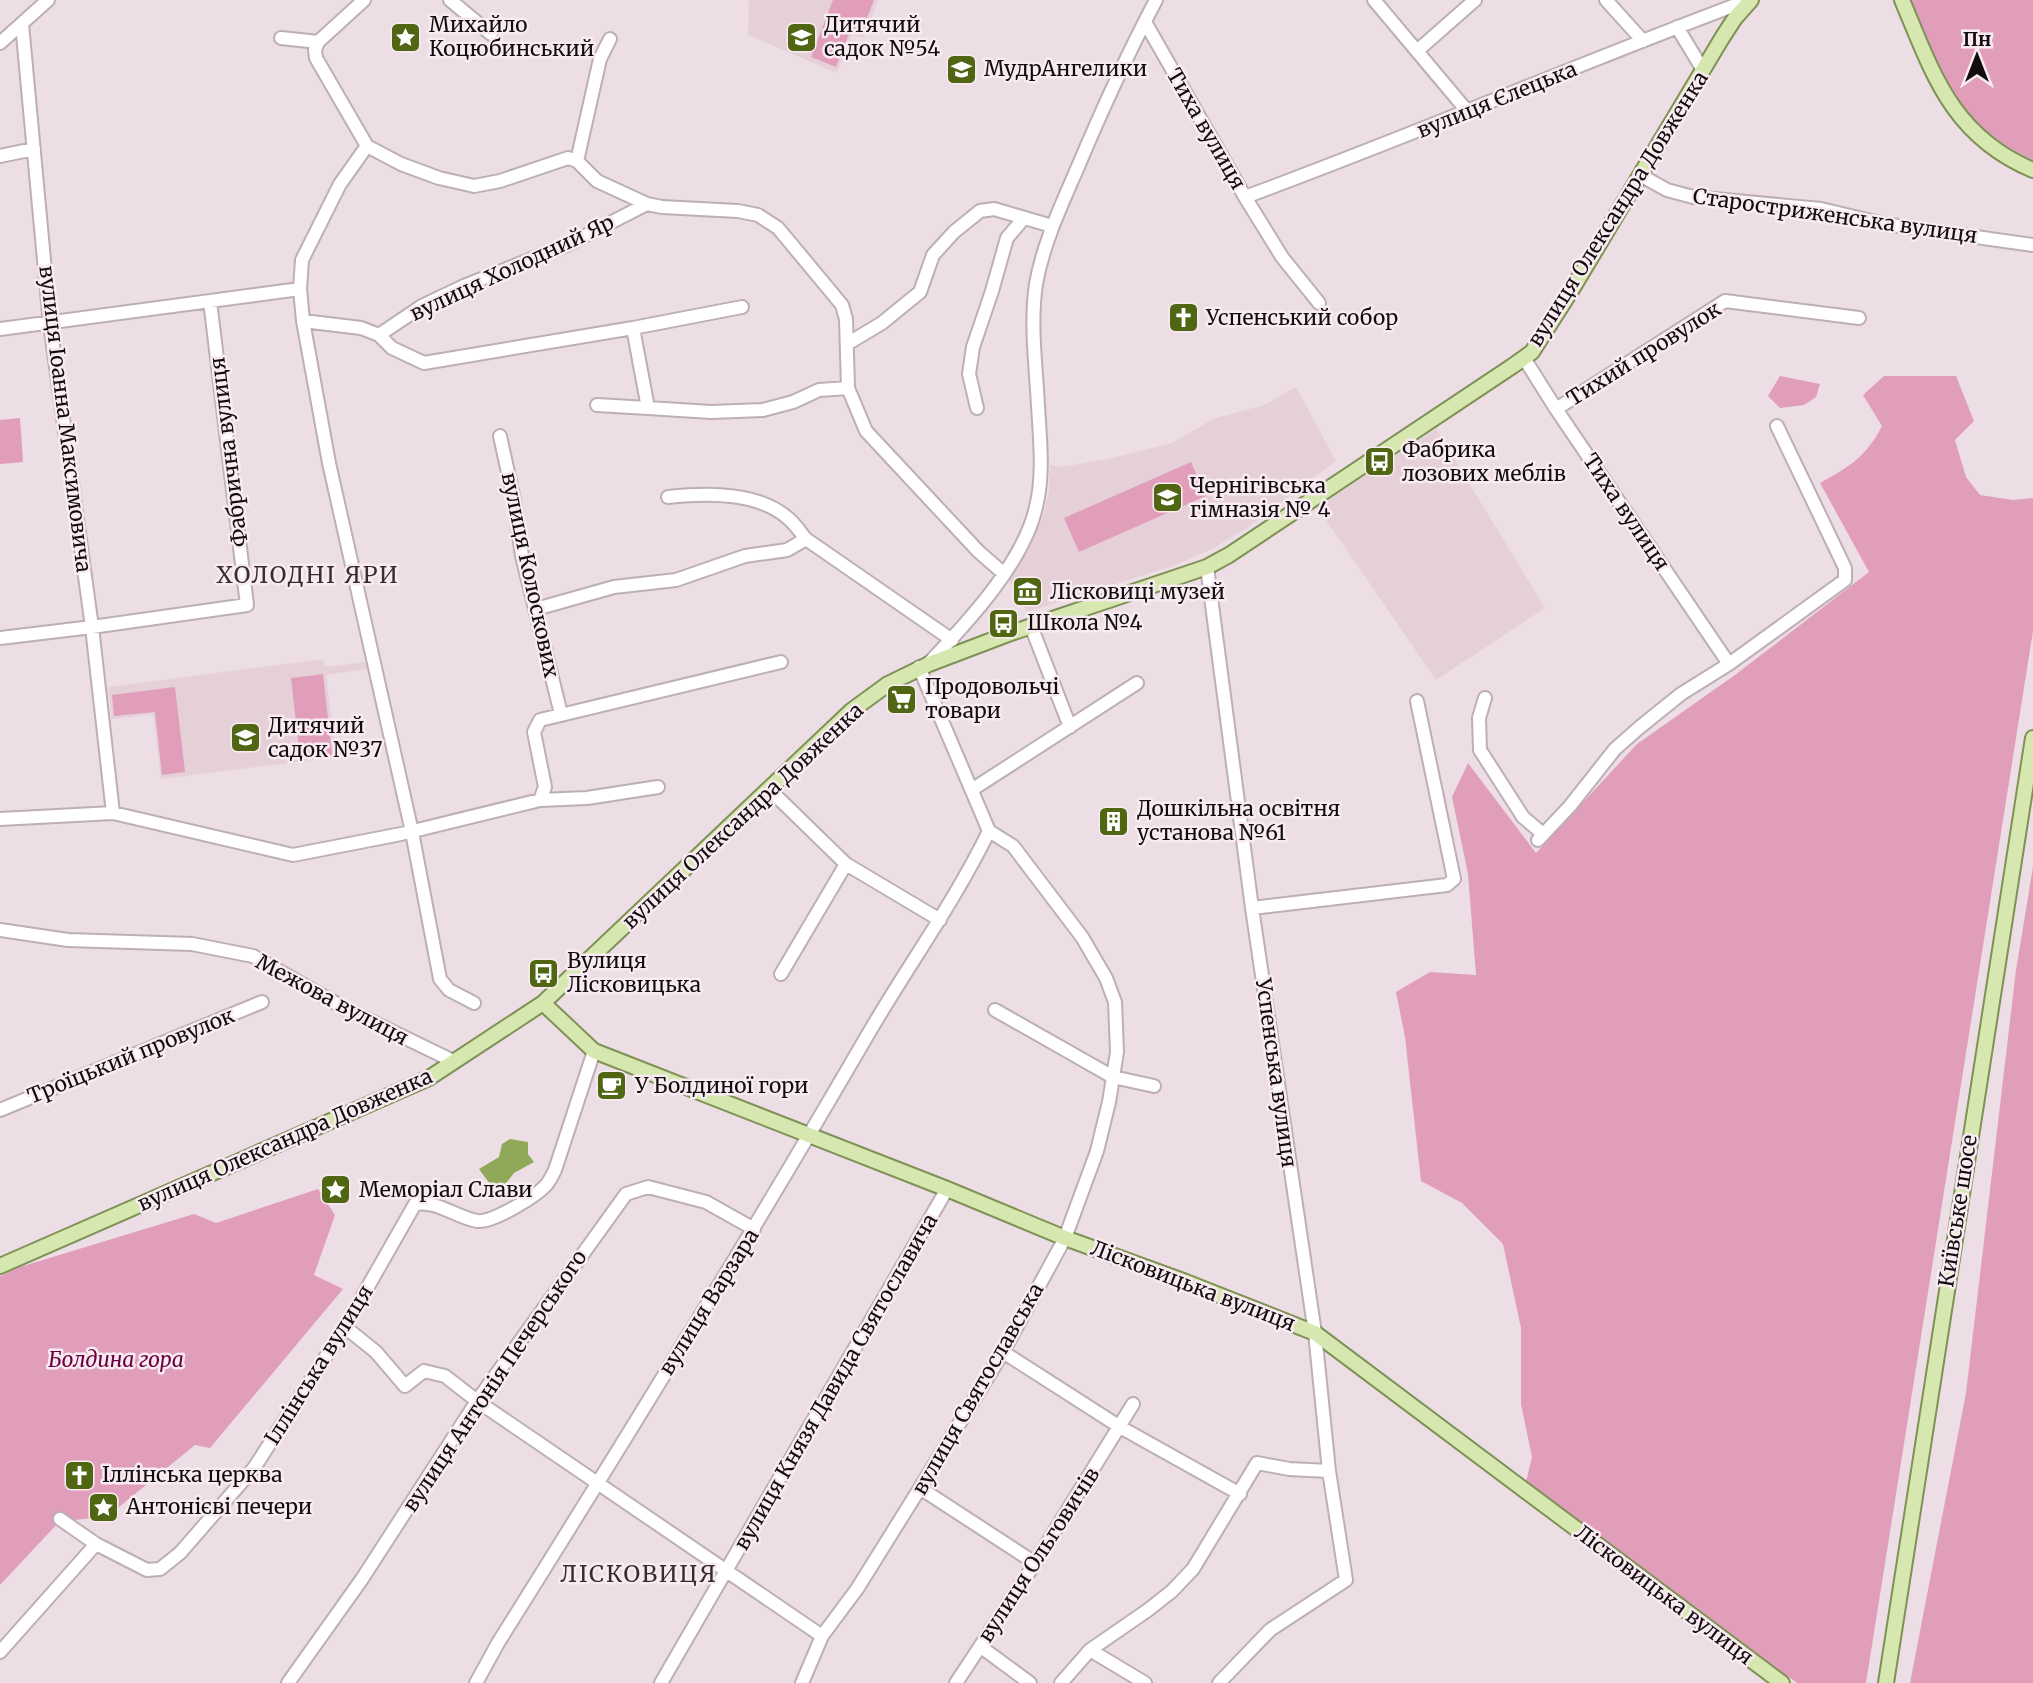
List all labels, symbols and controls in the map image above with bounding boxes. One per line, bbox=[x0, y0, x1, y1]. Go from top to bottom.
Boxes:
place label: Михайло Коцюбинський bbox=[429, 11, 594, 62]
place label: Дитячий садок №54 bbox=[824, 11, 940, 62]
place icon: Михайло Коцюбинський bbox=[389, 20, 423, 54]
school or university icon: Дитячий садок №54 bbox=[784, 20, 818, 54]
north arrow bbox=[1942, 21, 2012, 91]
text: Пн bbox=[1963, 27, 1991, 51]
school or university icon: МудрАнгелики bbox=[944, 52, 978, 86]
place label: МудрАнгелики bbox=[984, 55, 1147, 82]
street label: вулиця Єлецька bbox=[1413, 55, 1581, 144]
street label: Тиха вулиця bbox=[1161, 63, 1252, 194]
street label: вулиця Олександра Довженка bbox=[1521, 66, 1714, 351]
street label: Старостриженська вулиця bbox=[1691, 182, 1979, 249]
street label: вулиця Холодний Яр bbox=[405, 208, 618, 327]
street label: вулиця Іоанна Максимовича bbox=[33, 264, 98, 574]
street label: Тихий провулок bbox=[1562, 295, 1726, 412]
church icon: Успенський собор bbox=[1166, 301, 1200, 335]
place label: Успенський собор bbox=[1205, 304, 1398, 331]
street label: Фабрична вулиця bbox=[203, 356, 254, 548]
place label: Фабрика лозових меблів bbox=[1402, 436, 1566, 487]
bus stop icon: Фабрика лозових меблів bbox=[1362, 445, 1396, 479]
street label: Тиха вулиця bbox=[1577, 448, 1676, 576]
street label: вулиця Колоскових bbox=[496, 470, 566, 680]
place label: Чернігівська гімназія № 4 bbox=[1190, 472, 1331, 523]
school or university icon: Чернігівська гімназія № 4 bbox=[1150, 481, 1184, 515]
district label: ХОЛОДНІ ЯРИ bbox=[216, 560, 400, 589]
museum icon: Лісковиці музей bbox=[1010, 575, 1044, 609]
place label: Лісковиці музей bbox=[1050, 578, 1225, 605]
bus stop icon: Школа №4 bbox=[987, 606, 1021, 640]
place label: Школа №4 bbox=[1027, 609, 1143, 636]
place label: Продовольчі товари bbox=[925, 673, 1060, 724]
supermarket icon: Продовольчі товари bbox=[885, 682, 919, 716]
street label: вулиця Олександра Довженка bbox=[617, 697, 869, 935]
place label: Дитячий садок №37 bbox=[268, 712, 383, 763]
school or university icon: Дитячий садок №37 bbox=[228, 721, 262, 755]
place label: Дошкільна освітня установа №61 bbox=[1137, 795, 1340, 846]
building icon: Дошкільна освітня установа №61 bbox=[1097, 804, 1131, 838]
place label: Вулиця Лісковицька bbox=[567, 947, 701, 998]
street label: Межова вулиця bbox=[251, 948, 413, 1051]
bus stop icon: Вулиця Лісковицька bbox=[527, 956, 561, 990]
street label: Успенська вулиця bbox=[1250, 976, 1303, 1169]
street label: Троїцький провулок bbox=[23, 1002, 238, 1109]
street label: вулиця Олександра Довженка bbox=[133, 1062, 436, 1217]
cafe icon: У Болдиної гори bbox=[595, 1069, 629, 1103]
place label: У Болдиної гори bbox=[634, 1072, 809, 1099]
street label: Київське шосе bbox=[1932, 1133, 1983, 1289]
place icon: Меморіал Слави bbox=[319, 1173, 353, 1207]
place label: Меморіал Слави bbox=[359, 1176, 533, 1203]
street label: вулиця Князя Давида Святославича bbox=[728, 1209, 943, 1555]
street label: вулиця Варзара bbox=[653, 1223, 764, 1380]
street label: Лісковицька вулиця bbox=[1087, 1234, 1299, 1337]
street label: вулиця Антонія Печерського bbox=[397, 1245, 592, 1517]
street label: вулиця Святославська bbox=[906, 1278, 1049, 1500]
street label: Іллінська вулиця bbox=[259, 1280, 379, 1450]
park label: Болдина гора bbox=[48, 1346, 184, 1373]
church icon: Іллінська церква bbox=[62, 1458, 96, 1492]
place label: Іллінська церква bbox=[102, 1461, 283, 1488]
street label: вулиця Ольговичів bbox=[972, 1462, 1105, 1647]
place icon: Антонієві печери bbox=[86, 1490, 120, 1524]
place label: Антонієві печери bbox=[125, 1493, 312, 1520]
street label: Лісковицька вулиця bbox=[1570, 1519, 1759, 1671]
district label: ЛІСКОВИЦЯ bbox=[560, 1559, 718, 1588]

